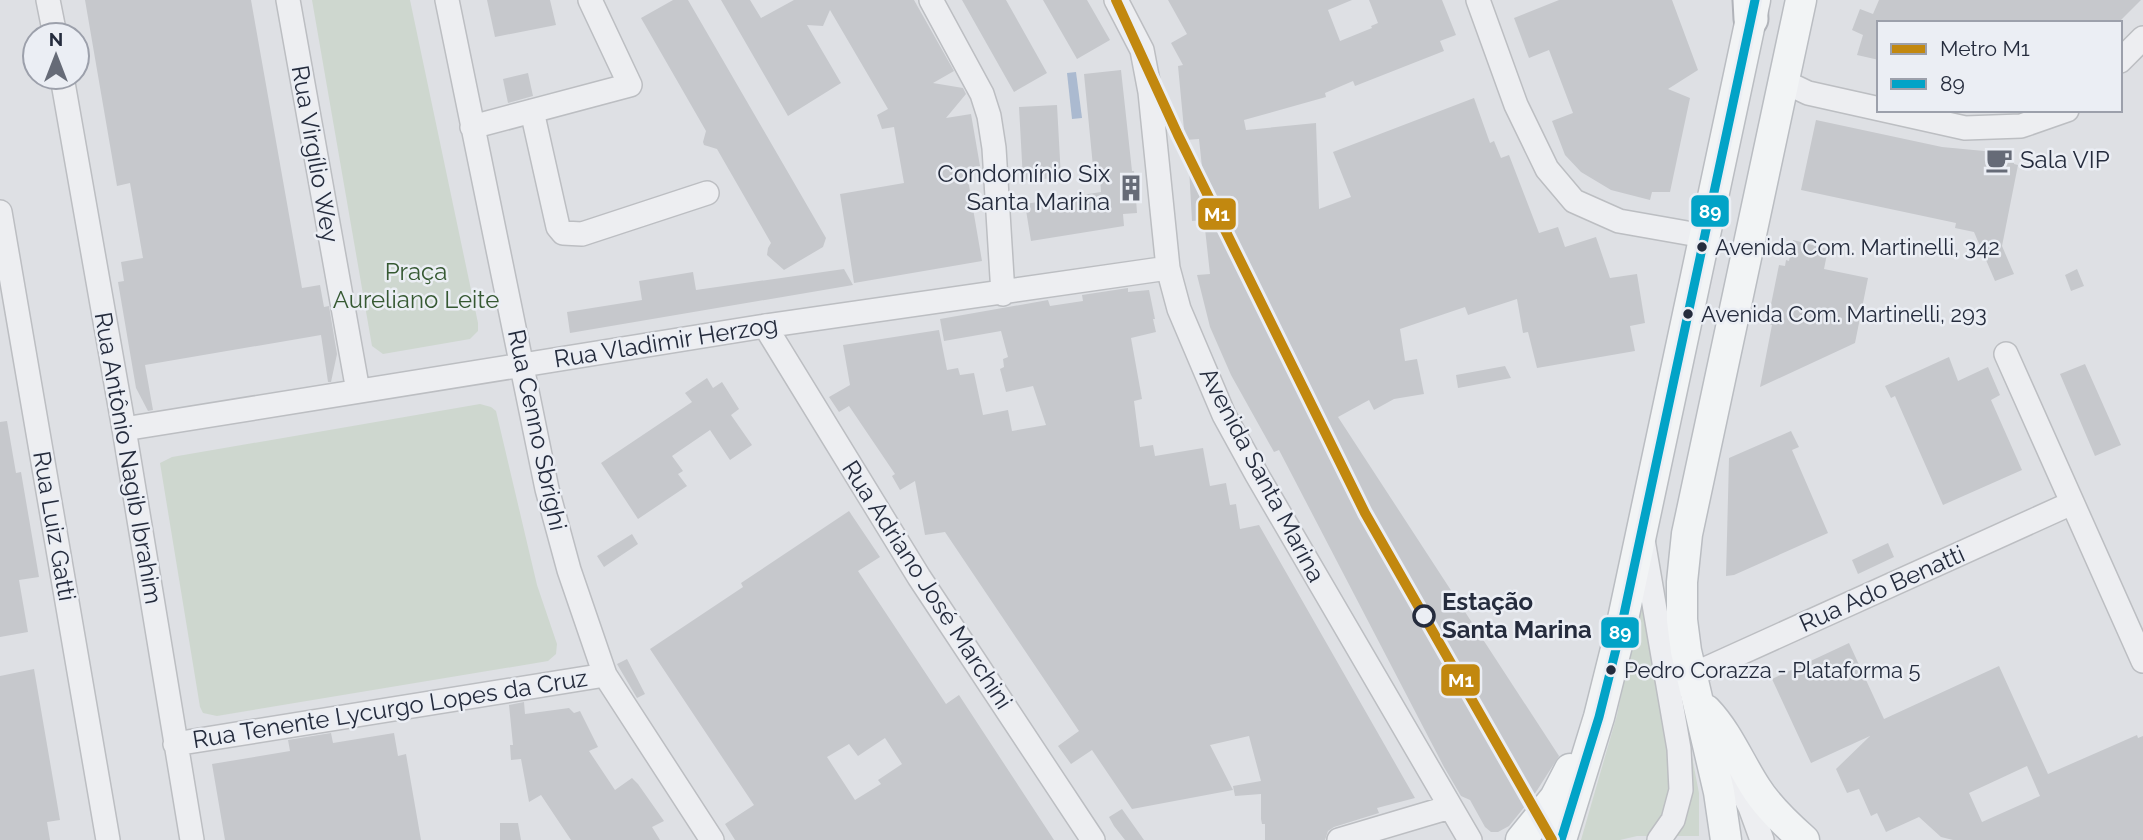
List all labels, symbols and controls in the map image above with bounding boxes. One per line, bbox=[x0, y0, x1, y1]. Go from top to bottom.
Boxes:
north arrow bbox=[21, 21, 91, 91]
legend bbox=[1877, 21, 2122, 112]
text: N bbox=[49, 28, 63, 50]
text: Metro M1 bbox=[1940, 36, 2030, 61]
street label: Rua Virgílio Wey bbox=[286, 63, 345, 245]
text: 89 bbox=[1940, 71, 1965, 96]
cafe icon: Sala VIP bbox=[1984, 145, 2014, 175]
place label: Sala VIP bbox=[2020, 145, 2110, 174]
place label: Condomínio Six Santa Marina bbox=[937, 159, 1110, 216]
building icon: Condomínio Six Santa Marina bbox=[1116, 173, 1146, 203]
line badge: 89 bbox=[1690, 194, 1730, 228]
line badge: M1 bbox=[1197, 197, 1237, 231]
text: 89 bbox=[1699, 200, 1721, 222]
text: M1 bbox=[1204, 203, 1230, 225]
place label: Avenida Com. Martinelli, 342 bbox=[1715, 234, 2000, 260]
marker: Avenida Com. Martinelli, 342 bbox=[1695, 240, 1709, 254]
park label: Praça Aureliano Leite bbox=[333, 257, 499, 314]
place label: Avenida Com. Martinelli, 293 bbox=[1701, 301, 1987, 327]
marker: Avenida Com. Martinelli, 293 bbox=[1681, 307, 1695, 321]
street label: Rua Vladimir Herzog bbox=[552, 309, 780, 374]
street label: Rua Antônio Nagib Ibrahim bbox=[89, 310, 168, 606]
street label: Rua Cenno Sbrighi bbox=[502, 327, 573, 533]
street label: Avenida Santa Marina bbox=[1194, 363, 1331, 587]
street label: Rua Luiz Gatti bbox=[27, 449, 82, 603]
street label: Rua Adriano José Marchini bbox=[836, 455, 1019, 714]
street label: Rua Ado Benatti bbox=[1795, 539, 1969, 638]
place label: Estação Santa Marina bbox=[1442, 587, 1592, 644]
marker: Estação Santa Marina bbox=[1413, 605, 1435, 627]
line badge: 89 bbox=[1600, 616, 1640, 649]
text: 89 bbox=[1609, 621, 1631, 643]
place label: Pedro Corazza - Plataforma 5 bbox=[1624, 657, 1921, 683]
street label: Rua Tenente Lycurgo Lopes da Cruz bbox=[190, 663, 589, 754]
line badge: M1 bbox=[1440, 663, 1481, 697]
marker: Pedro Corazza - Plataforma 5 bbox=[1604, 663, 1618, 677]
text: M1 bbox=[1448, 669, 1474, 691]

